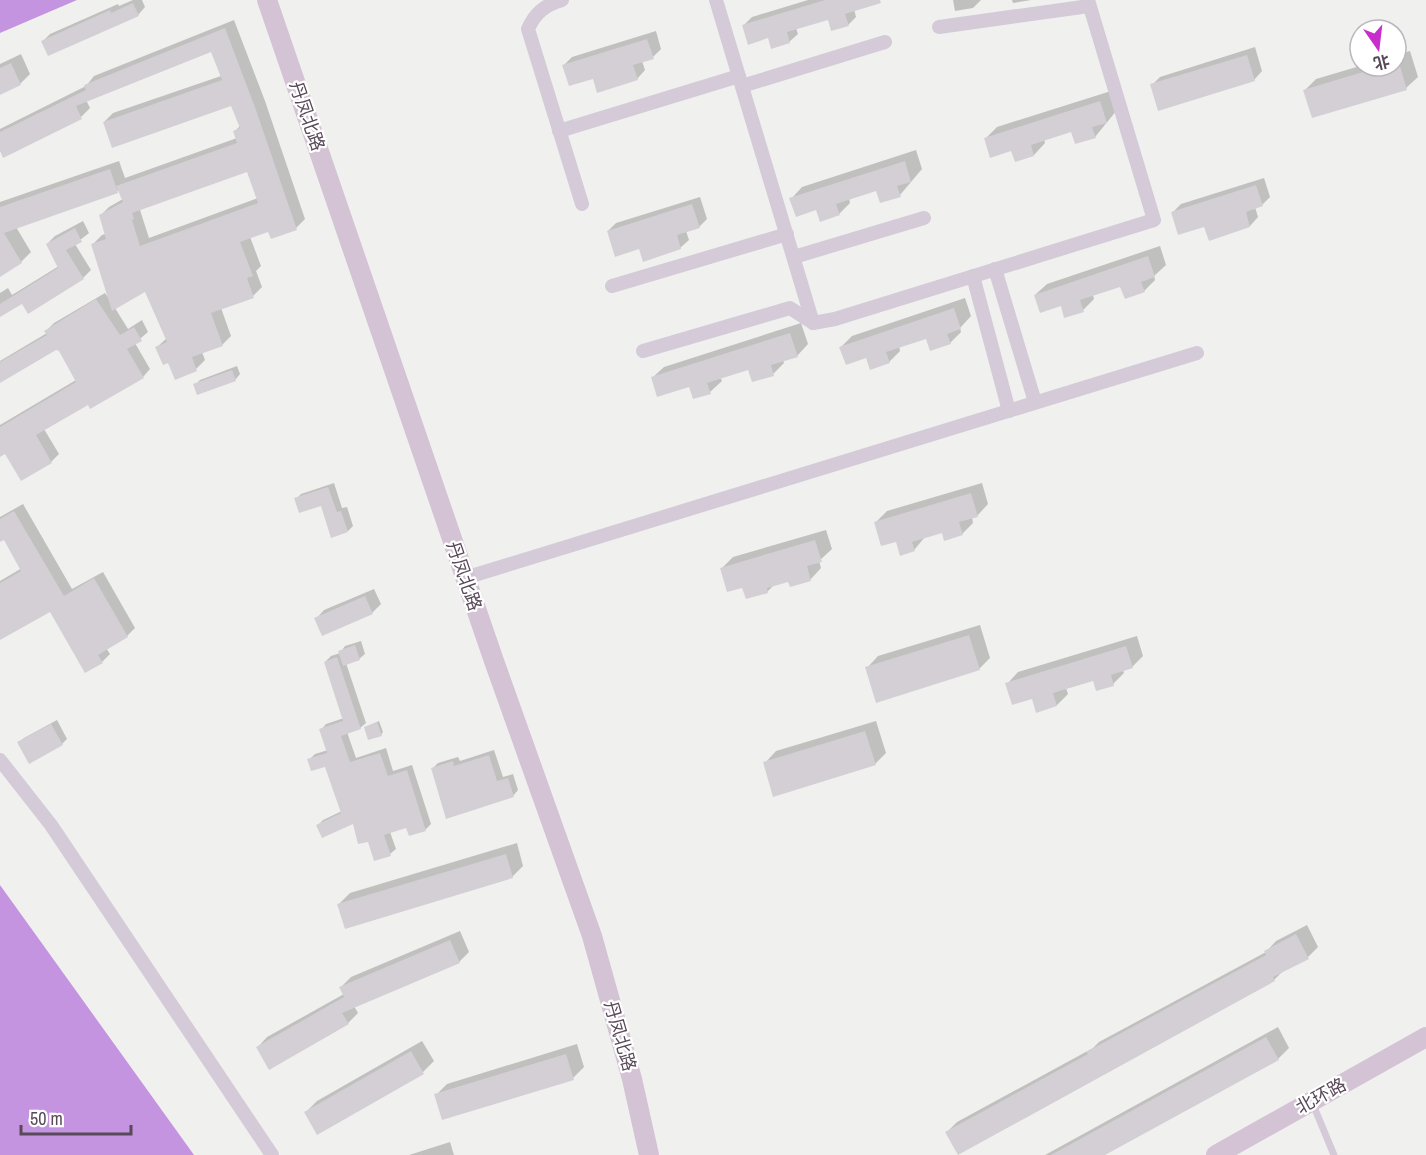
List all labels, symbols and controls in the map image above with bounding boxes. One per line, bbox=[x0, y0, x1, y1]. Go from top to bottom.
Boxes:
north arrow bbox=[1348, 18, 1408, 78]
text: 北 bbox=[1371, 50, 1392, 75]
street label: 丹凤北路 bbox=[284, 78, 331, 154]
street label: 丹凤北路 bbox=[441, 538, 488, 614]
street label: 丹凤北路 bbox=[599, 998, 642, 1074]
street label: 北环路 bbox=[1291, 1072, 1350, 1120]
scale bar bbox=[21, 1098, 130, 1136]
text: 50 m bbox=[30, 1106, 63, 1131]

